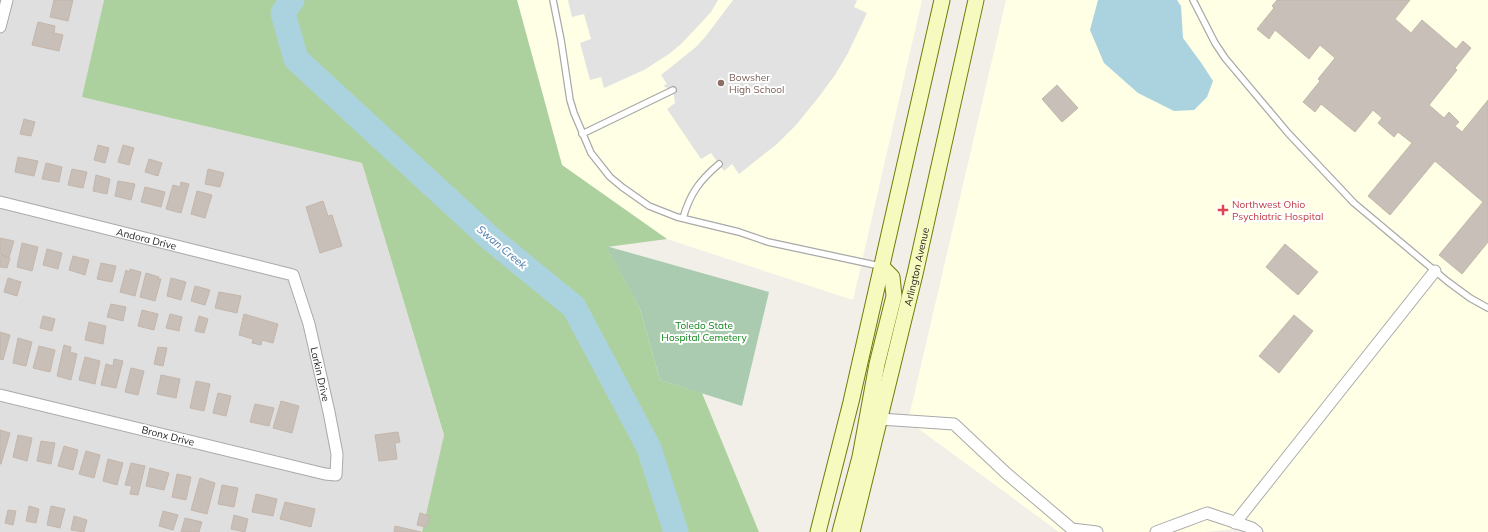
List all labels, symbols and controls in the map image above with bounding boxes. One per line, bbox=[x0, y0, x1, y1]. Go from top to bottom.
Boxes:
place label: Bowsher High School bbox=[729, 71, 784, 96]
marker: Bowsher High School bbox=[716, 78, 726, 88]
place label: Northwest Ohio Psychiatric Hospital bbox=[1232, 198, 1323, 223]
marker: Northwest Ohio Psychiatric Hospital bbox=[1217, 204, 1229, 216]
water label: Swan Creek bbox=[474, 222, 530, 272]
street label: Andora Drive bbox=[115, 225, 178, 252]
street label: Arlington Avenue bbox=[901, 226, 932, 307]
park label: Toledo State Hospital Cemetery bbox=[661, 319, 747, 344]
street label: Larkin Drive bbox=[308, 346, 333, 403]
street label: Bronx Drive bbox=[140, 423, 196, 449]

